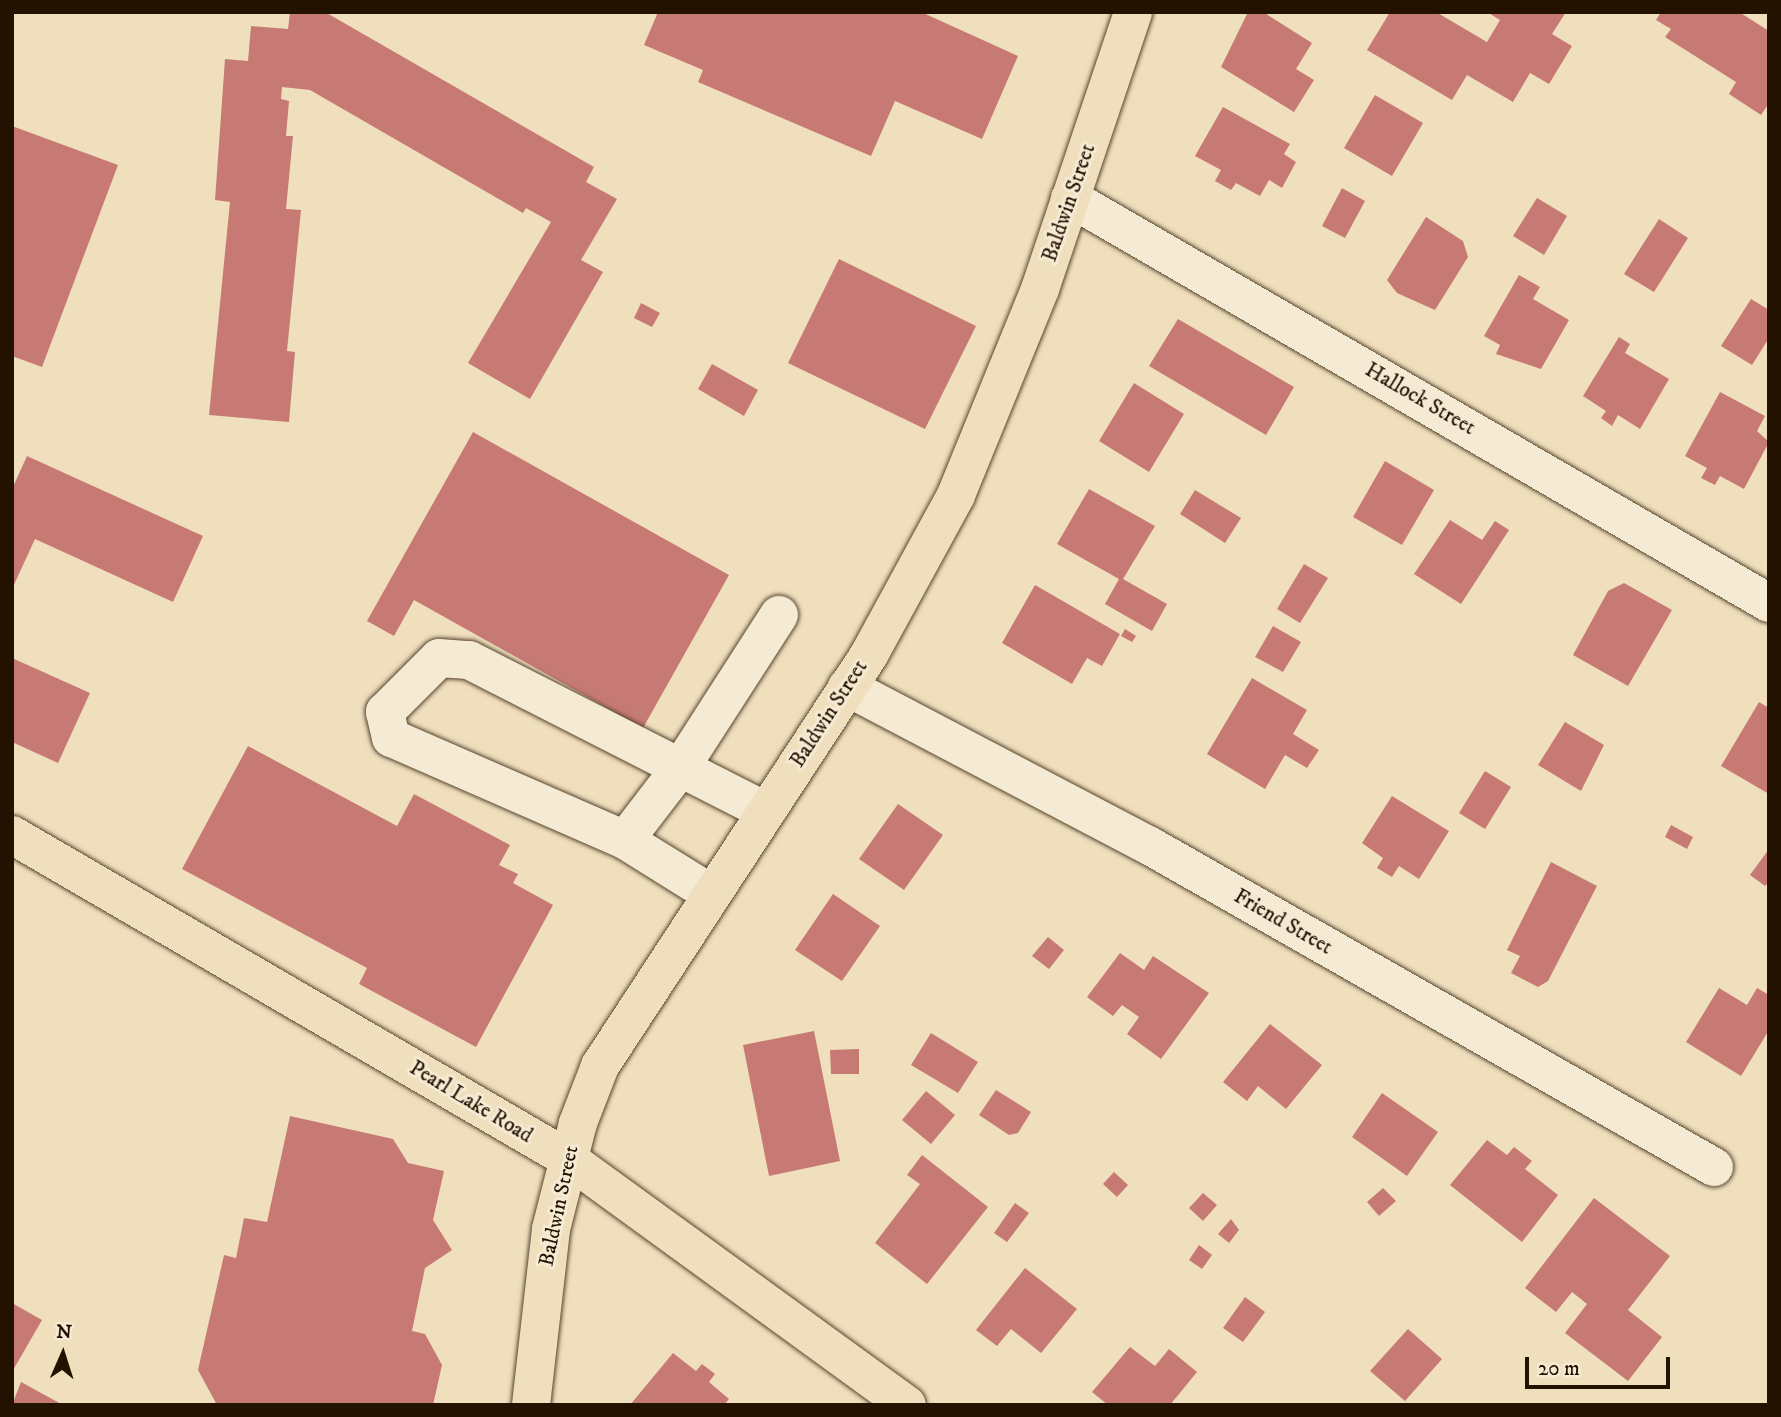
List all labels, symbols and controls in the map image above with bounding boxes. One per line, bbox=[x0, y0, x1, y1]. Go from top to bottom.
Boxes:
street label: Baldwin Street bbox=[1037, 141, 1101, 265]
street label: Hallock Street bbox=[1360, 357, 1480, 441]
street label: Baldwin Street bbox=[785, 656, 873, 772]
street label: Friend Street bbox=[1229, 884, 1337, 960]
street label: Pearl Lake Road bbox=[405, 1055, 537, 1149]
street label: Baldwin Street bbox=[534, 1143, 584, 1269]
north arrow bbox=[28, 1319, 98, 1389]
text: N bbox=[56, 1321, 73, 1344]
scale bar bbox=[1529, 1344, 1674, 1388]
text: 20 m bbox=[1538, 1356, 1580, 1382]

